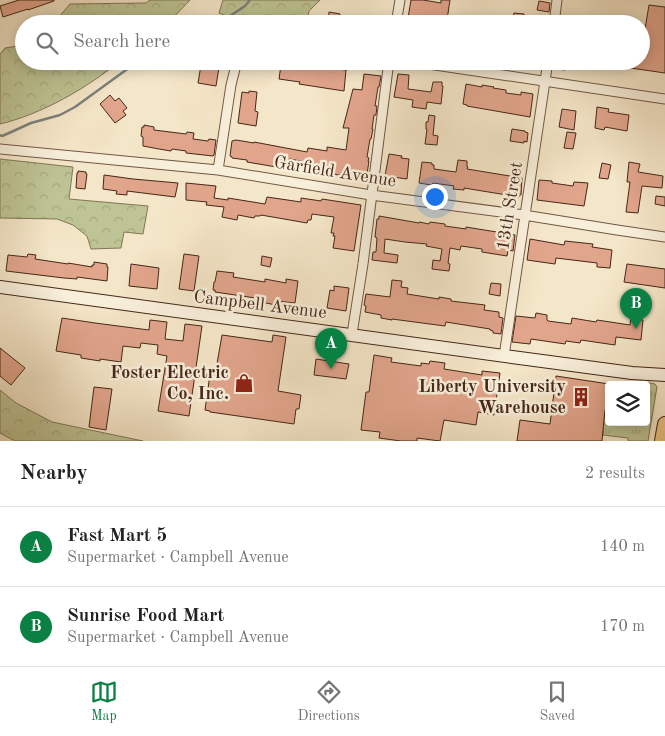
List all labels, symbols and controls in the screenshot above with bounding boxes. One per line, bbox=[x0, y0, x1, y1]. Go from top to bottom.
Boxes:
search box bbox=[15, 15, 650, 70]
icon: search bbox=[33, 29, 61, 57]
text: Search here bbox=[73, 33, 170, 52]
street label: Garfield Avenue bbox=[273, 153, 397, 191]
street label: 13th Street bbox=[494, 160, 526, 252]
your location bbox=[422, 184, 448, 210]
street label: Campbell Avenue bbox=[192, 288, 328, 322]
pin: B bbox=[620, 288, 652, 329]
pin: A bbox=[315, 328, 347, 369]
place label: Foster Electric Co, Inc. bbox=[110, 364, 229, 403]
shop icon: Foster Electric Co, Inc. bbox=[233, 372, 255, 394]
place label: Liberty University Warehouse bbox=[418, 378, 566, 417]
map controls bbox=[605, 381, 650, 426]
button: layers bbox=[605, 381, 650, 426]
building icon: Liberty University Warehouse bbox=[570, 386, 592, 408]
text: Nearby bbox=[20, 463, 88, 484]
text: 2 results bbox=[585, 466, 645, 482]
text: Fast Mart 5 bbox=[67, 527, 167, 546]
text: A bbox=[30, 539, 42, 555]
text: 140 m bbox=[600, 539, 645, 555]
text: Supermarket · Campbell Avenue bbox=[67, 550, 289, 566]
text: Sunrise Food Mart bbox=[67, 607, 224, 626]
text: B bbox=[30, 619, 42, 635]
text: 170 m bbox=[600, 619, 645, 635]
text: Supermarket · Campbell Avenue bbox=[67, 630, 289, 646]
tab: Map bbox=[90, 678, 118, 725]
tab: Directions bbox=[298, 678, 360, 725]
tab: Saved bbox=[539, 678, 575, 725]

